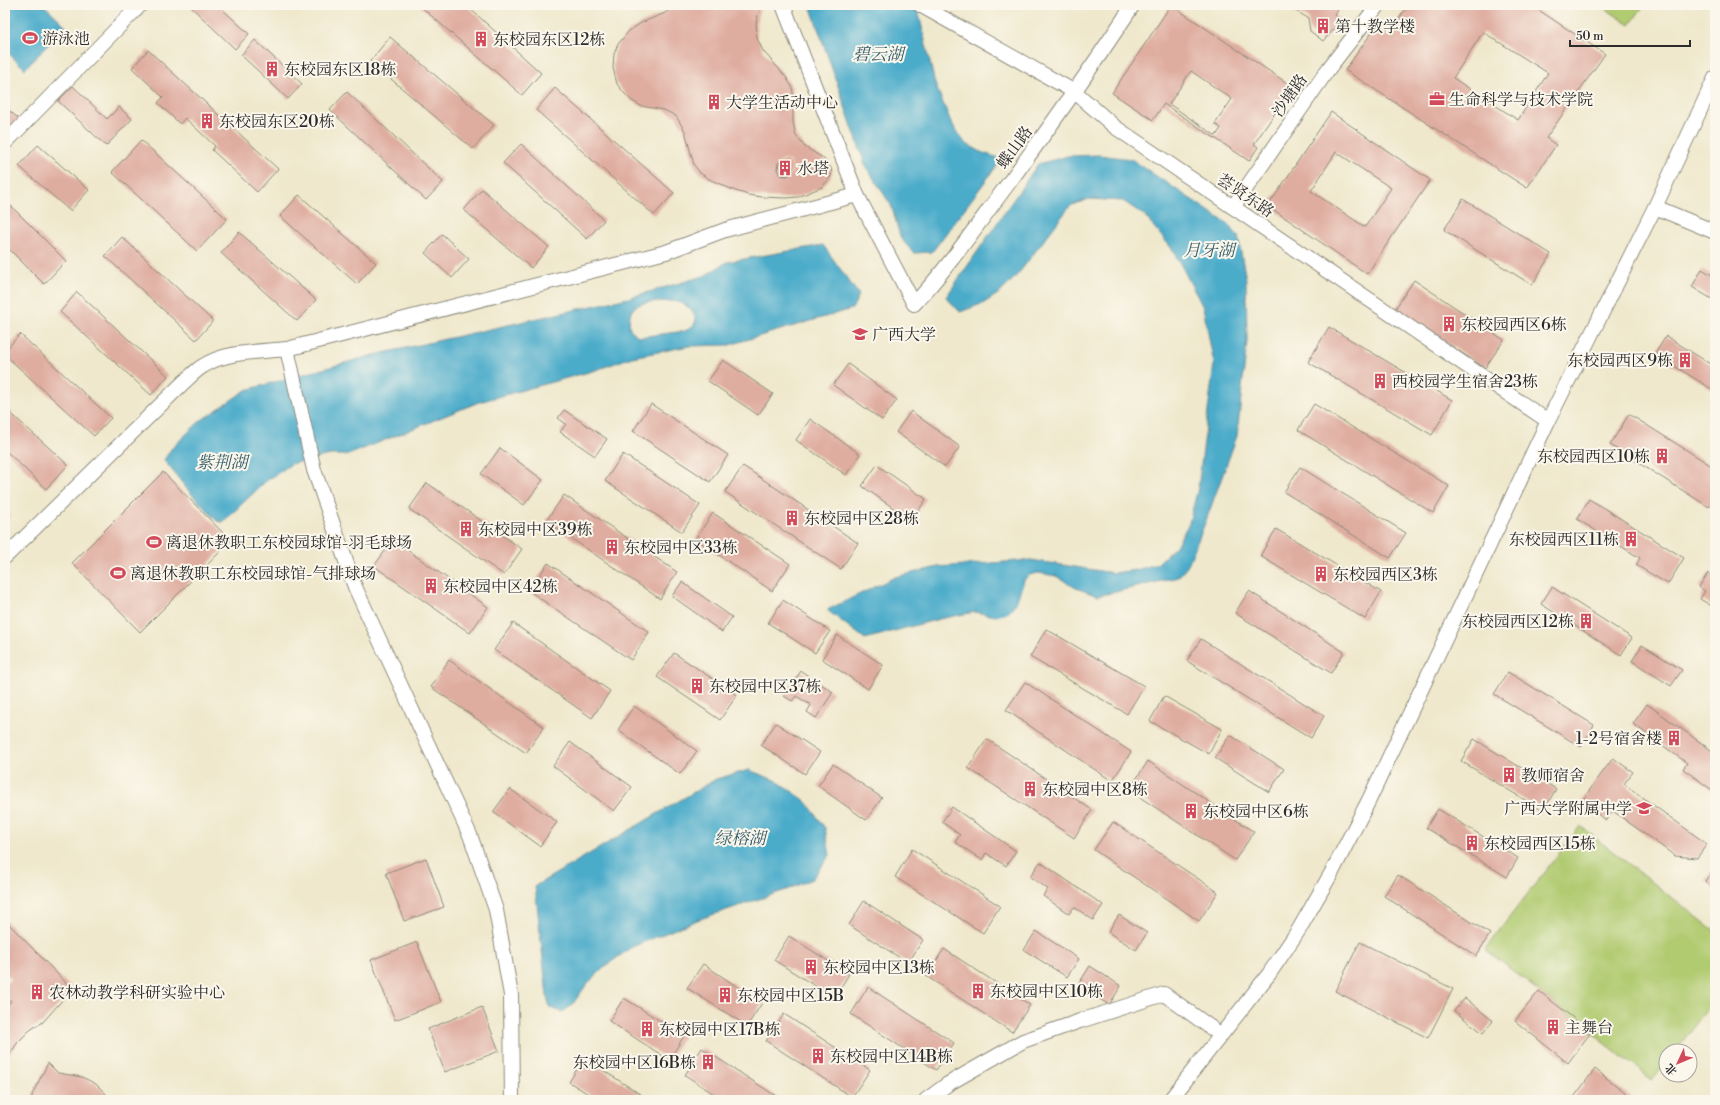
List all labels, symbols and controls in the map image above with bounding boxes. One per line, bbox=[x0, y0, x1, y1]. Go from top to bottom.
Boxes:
building icon: 第十教学楼 bbox=[1314, 17, 1332, 35]
place label: 第十教学楼 bbox=[1335, 17, 1415, 37]
scale bar bbox=[1570, 22, 1690, 48]
sports icon: 游泳池 bbox=[21, 29, 39, 47]
place label: 游泳池 bbox=[42, 29, 90, 49]
text: 50 m bbox=[1576, 29, 1604, 44]
building icon: 东校园东区12栋 bbox=[472, 30, 490, 48]
place label: 东校园东区12栋 bbox=[493, 30, 605, 50]
water label: 碧云湖 bbox=[853, 44, 906, 66]
building icon: 东校园东区18栋 bbox=[263, 60, 281, 78]
place label: 东校园东区18栋 bbox=[284, 60, 396, 80]
street label: 沙塘路 bbox=[1268, 70, 1312, 121]
office icon: 生命科学与技术学院 bbox=[1428, 90, 1446, 108]
place label: 生命科学与技术学院 bbox=[1449, 90, 1593, 110]
building icon: 大学生活动中心 bbox=[705, 93, 723, 111]
place label: 大学生活动中心 bbox=[726, 93, 838, 113]
building icon: 东校园东区20栋 bbox=[198, 112, 216, 130]
place label: 东校园东区20栋 bbox=[219, 112, 335, 132]
street label: 蝶山路 bbox=[993, 122, 1037, 173]
building icon: 水塔 bbox=[776, 159, 794, 177]
place label: 水塔 bbox=[797, 159, 829, 179]
street label: 荟贤东路 bbox=[1213, 170, 1278, 222]
water label: 月牙湖 bbox=[1184, 240, 1237, 262]
building icon: 东校园西区6栋 bbox=[1440, 315, 1458, 333]
place label: 东校园西区6栋 bbox=[1461, 315, 1567, 335]
school or university icon: 广西大学 bbox=[851, 325, 869, 343]
place label: 广西大学 bbox=[872, 325, 936, 345]
place label: 东校园西区9栋 bbox=[1567, 351, 1673, 371]
building icon: 东校园西区9栋 bbox=[1676, 351, 1694, 369]
building icon: 西校园学生宿舍23栋 bbox=[1371, 372, 1389, 390]
place label: 西校园学生宿舍23栋 bbox=[1392, 372, 1538, 392]
place label: 东校园西区10栋 bbox=[1537, 447, 1650, 467]
building icon: 东校园西区10栋 bbox=[1653, 447, 1671, 465]
water label: 紫荆湖 bbox=[197, 452, 250, 474]
building icon: 东校园中区28栋 bbox=[783, 509, 801, 527]
place label: 东校园中区28栋 bbox=[804, 509, 919, 529]
building icon: 东校园中区39栋 bbox=[457, 520, 475, 538]
place label: 东校园中区39栋 bbox=[478, 520, 593, 540]
place label: 东校园西区11栋 bbox=[1509, 530, 1619, 550]
building icon: 东校园西区11栋 bbox=[1622, 530, 1640, 548]
sports icon: 离退休教职工东校园球馆-羽毛球场 bbox=[145, 533, 163, 551]
place label: 离退休教职工东校园球馆-羽毛球场 bbox=[166, 533, 412, 553]
building icon: 东校园中区33栋 bbox=[603, 538, 621, 556]
place label: 东校园中区33栋 bbox=[624, 538, 738, 558]
sports icon: 离退休教职工东校园球馆-气排球场 bbox=[109, 564, 127, 582]
place label: 离退休教职工东校园球馆-气排球场 bbox=[130, 564, 376, 584]
building icon: 东校园西区3栋 bbox=[1312, 565, 1330, 583]
place label: 东校园西区3栋 bbox=[1333, 565, 1438, 585]
building icon: 东校园中区42栋 bbox=[422, 577, 440, 595]
place label: 东校园中区42栋 bbox=[443, 577, 558, 597]
place label: 东校园西区12栋 bbox=[1462, 612, 1574, 632]
building icon: 东校园西区12栋 bbox=[1577, 612, 1595, 630]
building icon: 东校园中区37栋 bbox=[688, 677, 706, 695]
place label: 东校园中区37栋 bbox=[709, 677, 822, 697]
place label: 1-2号宿舍楼 bbox=[1576, 729, 1662, 749]
building icon: 1-2号宿舍楼 bbox=[1665, 729, 1683, 747]
building icon: 教师宿舍 bbox=[1500, 766, 1518, 784]
place label: 教师宿舍 bbox=[1521, 766, 1585, 786]
building icon: 东校园中区8栋 bbox=[1021, 780, 1039, 798]
place label: 东校园中区8栋 bbox=[1042, 780, 1148, 800]
place label: 广西大学附属中学 bbox=[1504, 799, 1632, 819]
school or university icon: 广西大学附属中学 bbox=[1635, 799, 1653, 817]
building icon: 东校园中区6栋 bbox=[1182, 802, 1200, 820]
place label: 东校园中区6栋 bbox=[1203, 802, 1309, 822]
water label: 绿榕湖 bbox=[715, 828, 768, 850]
building icon: 东校园西区15栋 bbox=[1463, 834, 1481, 852]
place label: 东校园西区15栋 bbox=[1484, 834, 1596, 854]
building icon: 东校园中区13栋 bbox=[802, 958, 820, 976]
place label: 东校园中区13栋 bbox=[823, 958, 935, 978]
building icon: 东校园中区10栋 bbox=[969, 982, 987, 1000]
place label: 东校园中区10栋 bbox=[990, 982, 1103, 1002]
building icon: 农林动教学科研实验中心 bbox=[28, 983, 46, 1001]
place label: 农林动教学科研实验中心 bbox=[49, 983, 225, 1003]
building icon: 东校园中区15B bbox=[716, 986, 734, 1004]
place label: 东校园中区15B bbox=[737, 986, 844, 1006]
building icon: 主舞台 bbox=[1544, 1018, 1562, 1036]
place label: 主舞台 bbox=[1565, 1018, 1613, 1038]
building icon: 东校园中区17B栋 bbox=[638, 1020, 656, 1038]
place label: 东校园中区17B栋 bbox=[659, 1020, 780, 1040]
north arrow bbox=[1658, 1043, 1698, 1083]
building icon: 东校园中区14B栋 bbox=[809, 1047, 827, 1065]
place label: 东校园中区14B栋 bbox=[830, 1047, 953, 1067]
place label: 东校园中区16B栋 bbox=[573, 1053, 696, 1073]
building icon: 东校园中区16B栋 bbox=[699, 1053, 717, 1071]
text: 北 bbox=[1663, 1060, 1680, 1078]

